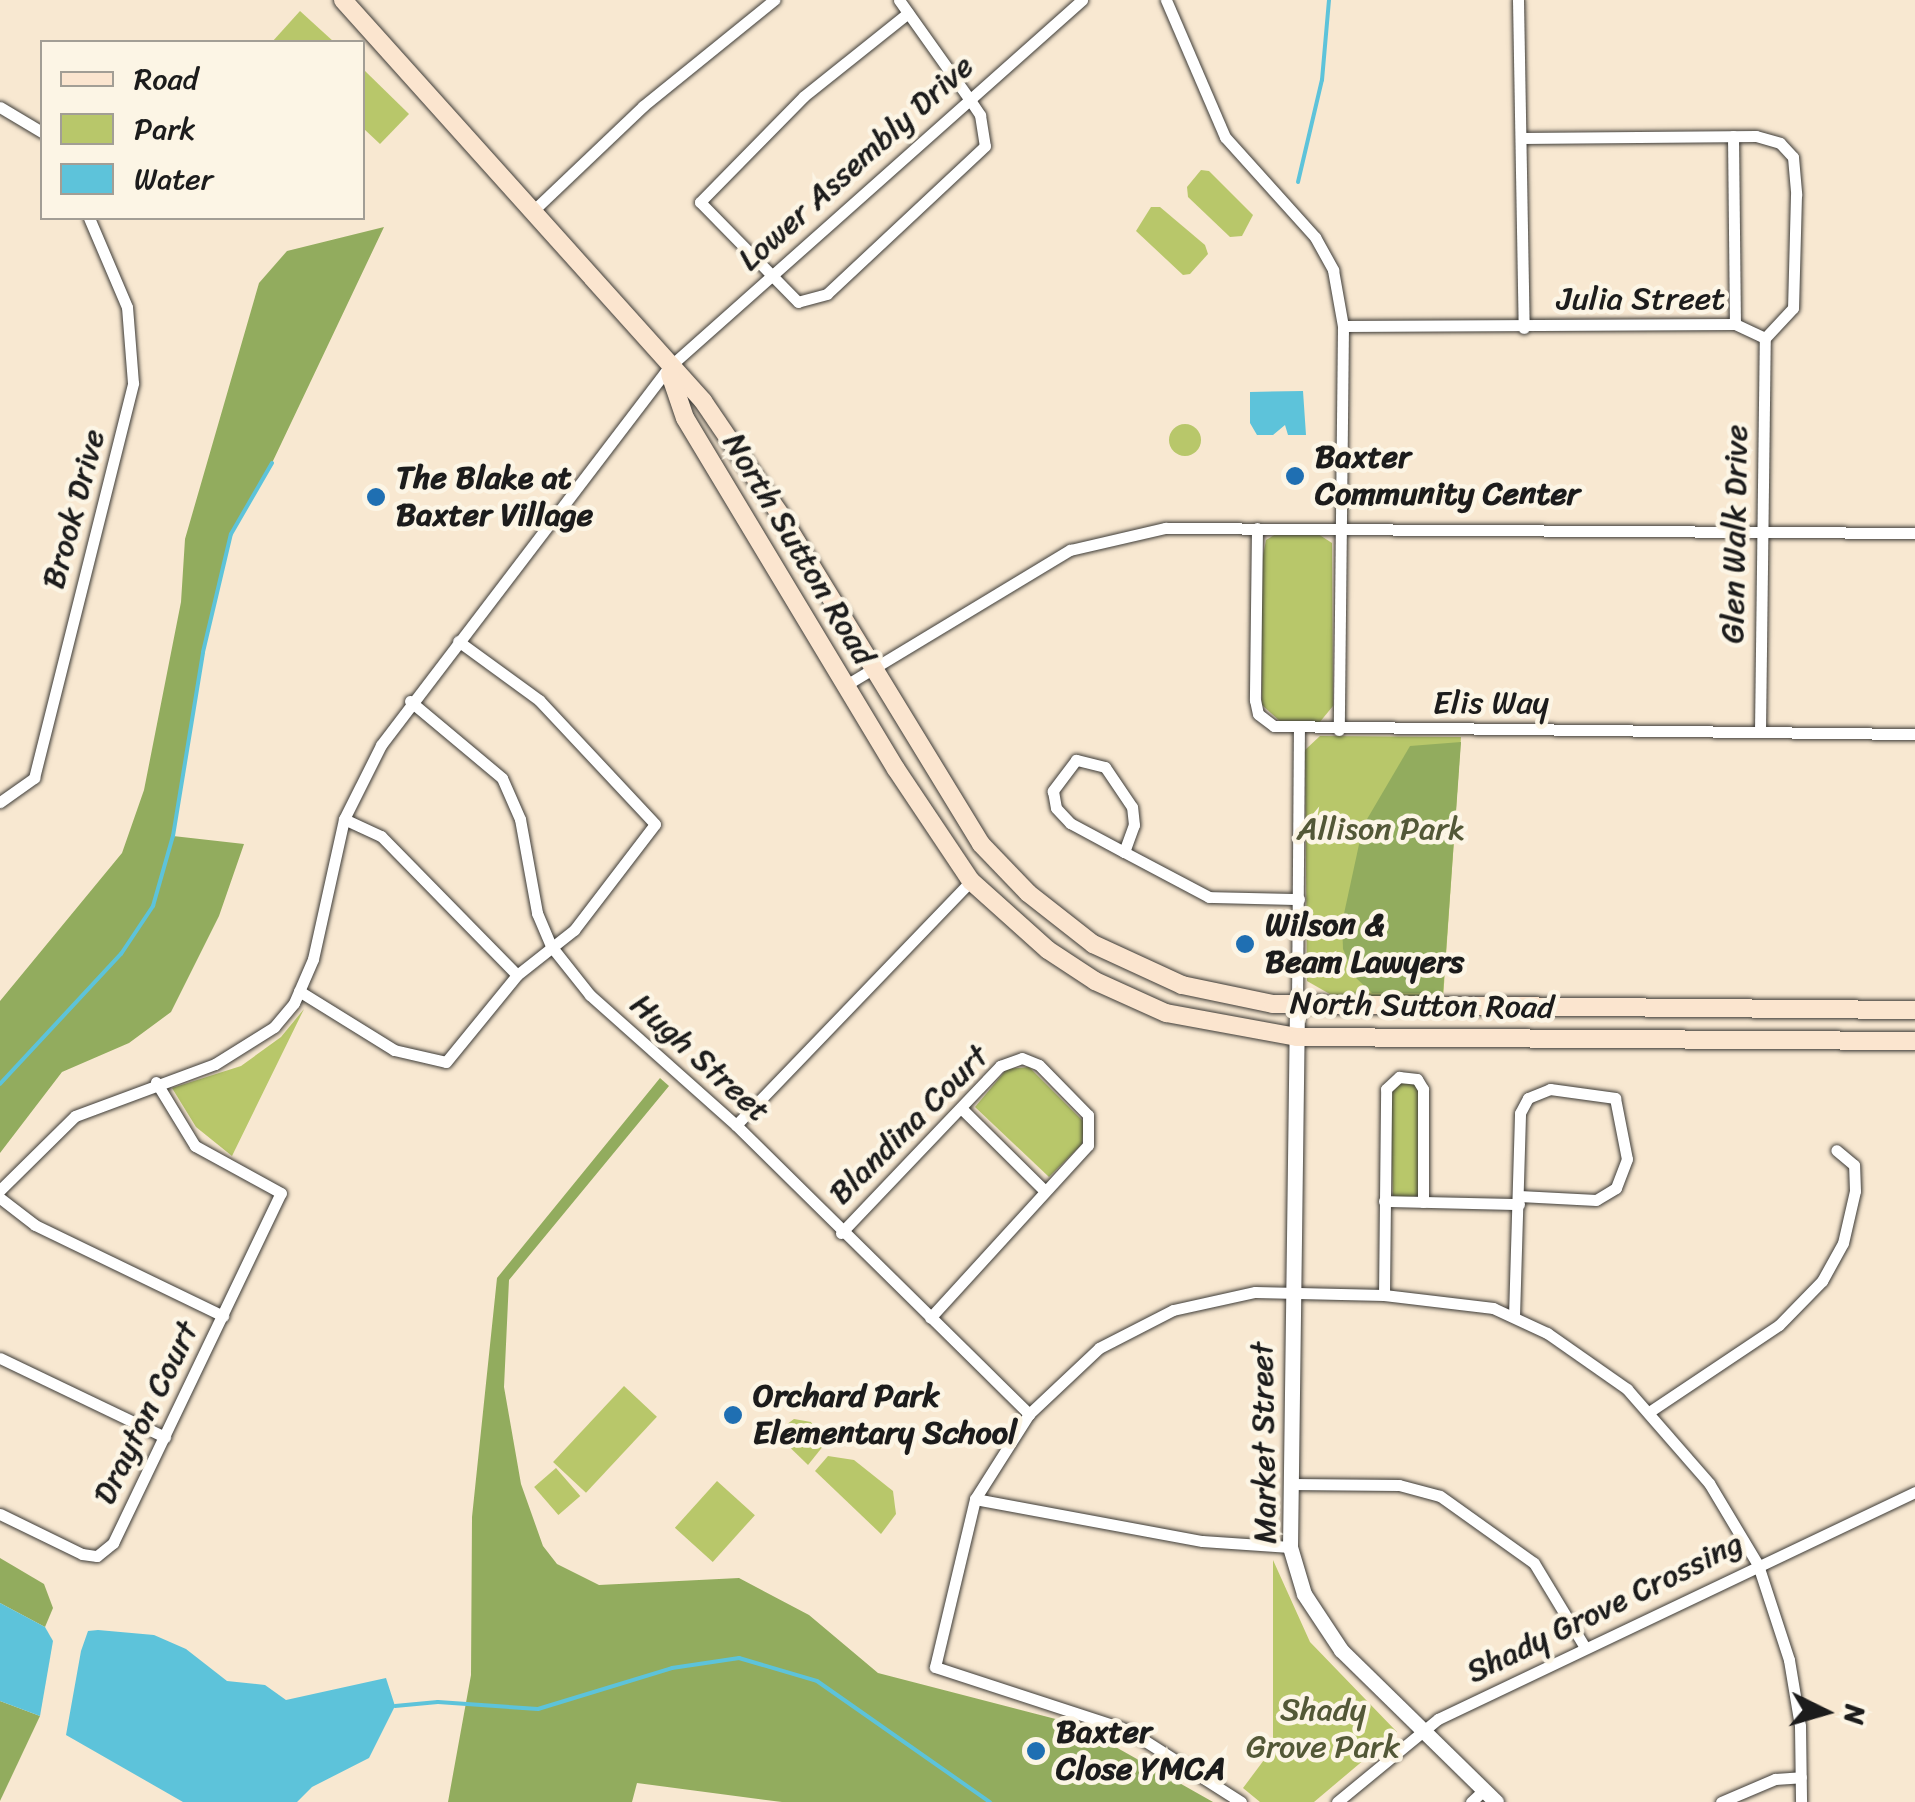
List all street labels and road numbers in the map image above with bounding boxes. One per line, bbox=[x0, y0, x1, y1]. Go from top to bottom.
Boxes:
street label: Lower Assembly Drive bbox=[729, 46, 983, 280]
street label: Julia Street bbox=[1557, 280, 1725, 318]
street label: Glen Walk Drive bbox=[1714, 424, 1756, 644]
street label: Brook Drive bbox=[34, 425, 114, 593]
street label: North Sutton Road bbox=[714, 426, 884, 672]
street label: Elis Way bbox=[1433, 684, 1549, 722]
street label: North Sutton Road bbox=[1289, 984, 1555, 1028]
street label: Hugh Street bbox=[622, 986, 778, 1130]
street label: Blandina Court bbox=[821, 1037, 997, 1213]
street label: Drayton Court bbox=[85, 1315, 207, 1511]
street label: Market Street bbox=[1243, 1341, 1285, 1545]
street label: Shady Grove Crossing bbox=[1460, 1524, 1750, 1692]

